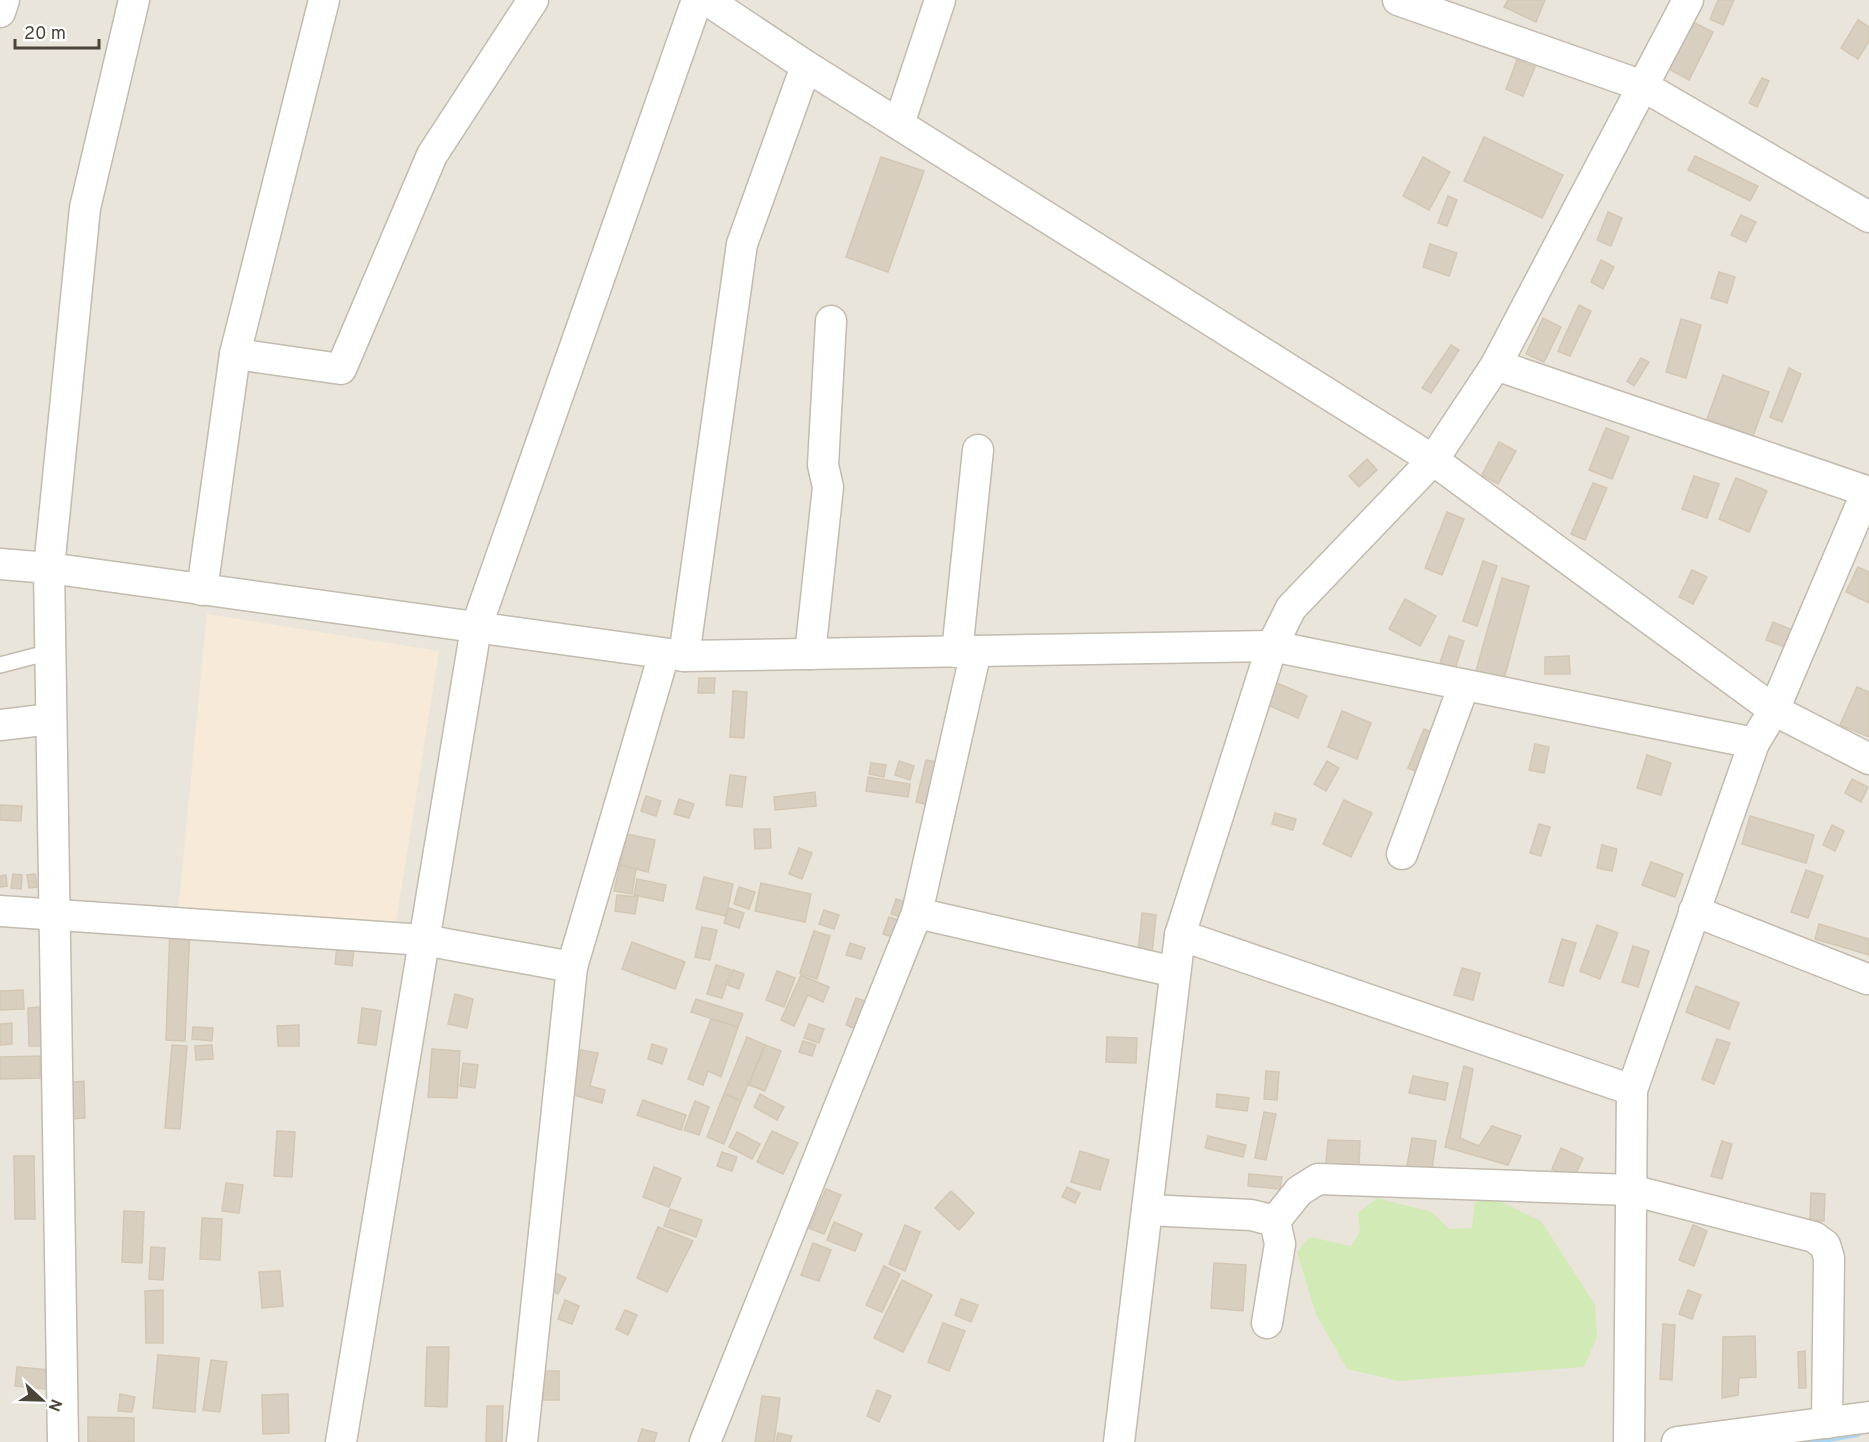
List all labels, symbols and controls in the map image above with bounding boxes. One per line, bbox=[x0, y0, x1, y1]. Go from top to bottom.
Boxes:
scale bar bbox=[15, 12, 99, 50]
text: 20 m bbox=[24, 23, 66, 46]
north arrow bbox=[12, 1370, 72, 1430]
text: N bbox=[43, 1396, 65, 1414]

